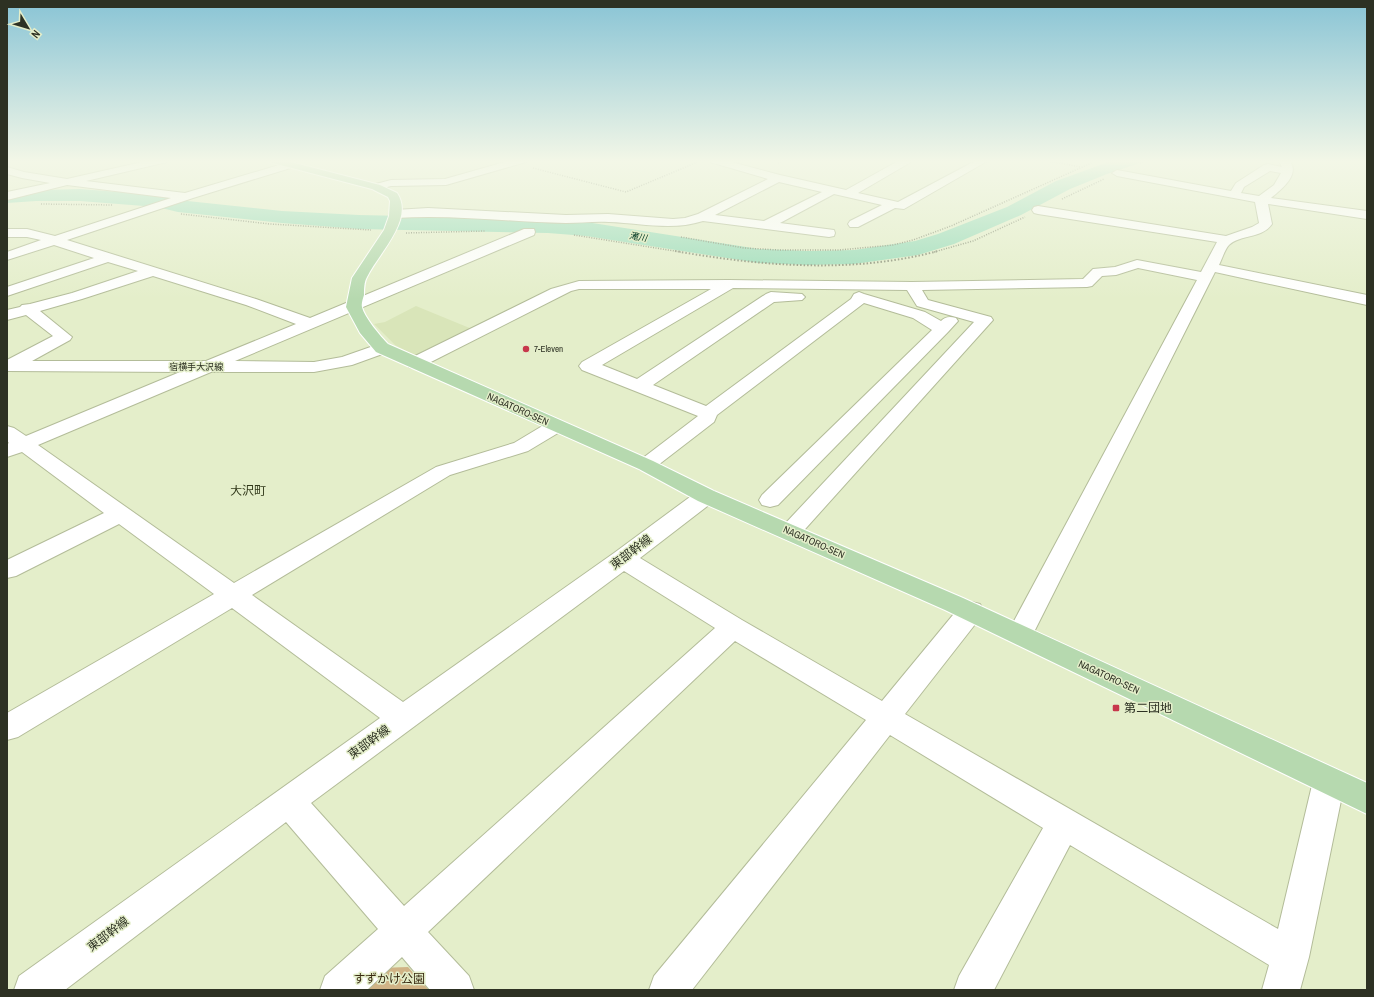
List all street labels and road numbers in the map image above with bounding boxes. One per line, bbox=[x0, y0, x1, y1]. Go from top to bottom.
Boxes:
street label: 宿横手大沢線 bbox=[169, 361, 224, 373]
street label: NAGATORO-SEN bbox=[485, 390, 551, 428]
street label: NAGATORO-SEN bbox=[781, 523, 847, 561]
street label: 東部幹線 bbox=[607, 531, 655, 573]
street label: NAGATORO-SEN bbox=[1076, 657, 1142, 697]
street label: 東部幹線 bbox=[345, 721, 393, 763]
street label: 東部幹線 bbox=[84, 913, 132, 955]

